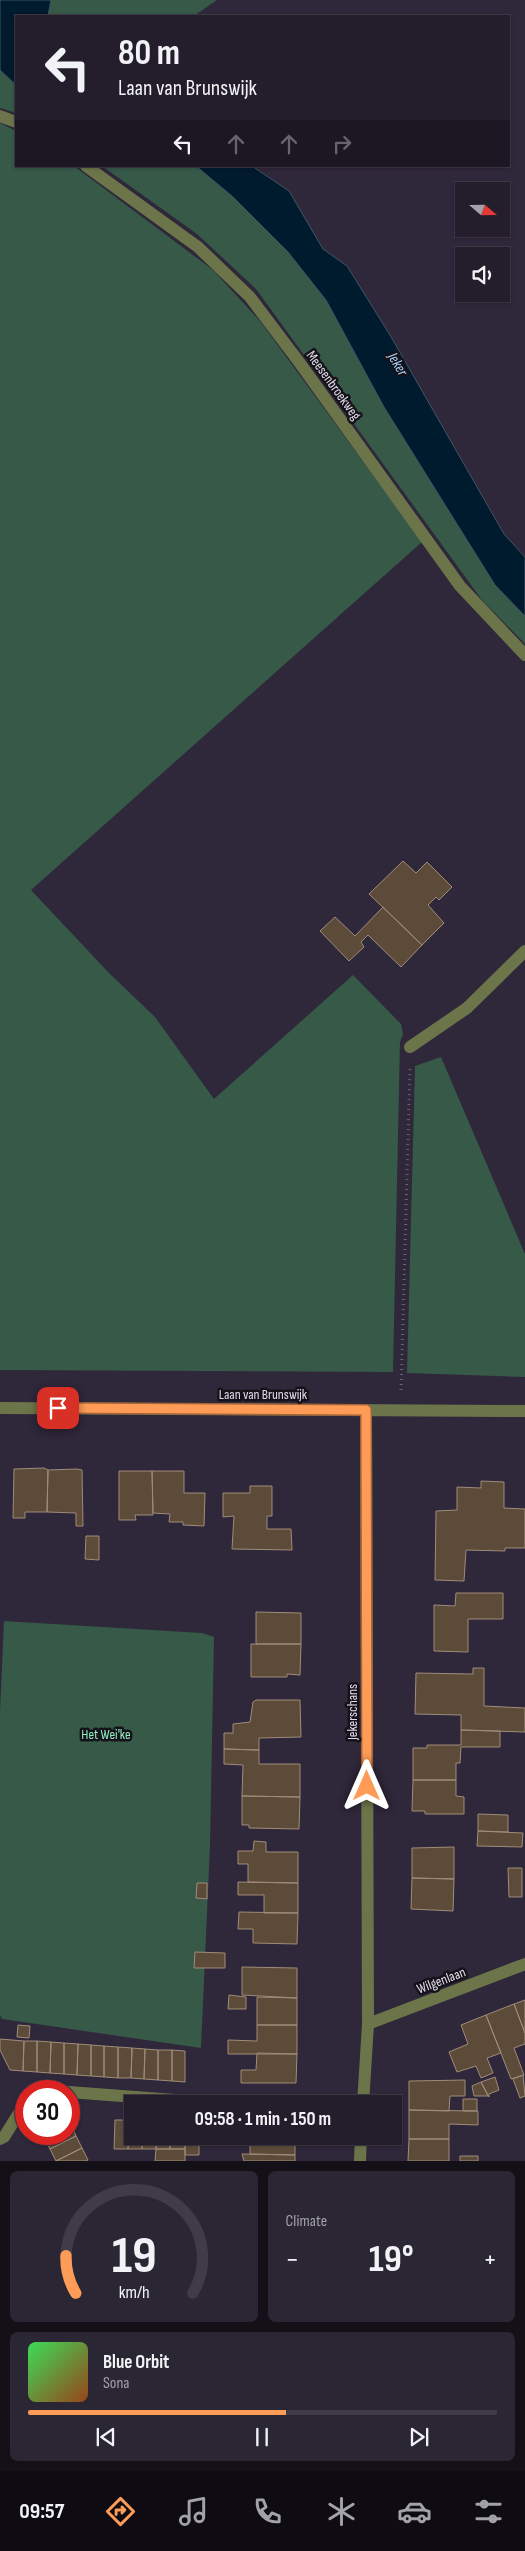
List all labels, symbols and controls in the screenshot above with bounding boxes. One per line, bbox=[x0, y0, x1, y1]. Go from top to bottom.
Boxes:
text: 80 m bbox=[118, 32, 180, 75]
icon: left bbox=[35, 35, 100, 100]
text: Laan van Brunswijk bbox=[118, 75, 257, 102]
icon: left bbox=[169, 130, 197, 158]
icon: ahead bbox=[222, 130, 250, 158]
icon: ahead bbox=[275, 130, 303, 158]
icon: right bbox=[328, 130, 356, 158]
north arrow bbox=[455, 182, 510, 238]
map controls bbox=[455, 182, 510, 302]
button: sound bbox=[455, 247, 510, 302]
street label: Meesenbroekweg bbox=[303, 347, 365, 424]
water label: Jeker bbox=[383, 348, 412, 380]
street label: Laan van Brunswijk bbox=[219, 1386, 308, 1403]
pin bbox=[37, 1387, 79, 1429]
icon: arrive bbox=[44, 1394, 72, 1422]
street label: Jekerschans bbox=[344, 1684, 361, 1741]
park label: Het Wei'ke bbox=[81, 1726, 131, 1743]
position arrow bbox=[340, 1759, 392, 1811]
street label: Wilgenlaan bbox=[414, 1963, 468, 1998]
speed limit sign: 30 bbox=[15, 2080, 80, 2145]
text: 09:58 · 1 min · 150 m bbox=[195, 2108, 331, 2131]
text: Climate bbox=[286, 2212, 327, 2231]
text: 19 bbox=[111, 2225, 156, 2288]
text: 19° bbox=[369, 2237, 414, 2282]
text: − bbox=[286, 2243, 299, 2276]
text: + bbox=[483, 2243, 497, 2276]
text: km/h bbox=[118, 2282, 149, 2303]
text: Blue Orbit bbox=[103, 2351, 169, 2374]
text: Sona bbox=[103, 2374, 130, 2393]
icon: previous bbox=[92, 2423, 120, 2451]
icon: pause bbox=[248, 2423, 276, 2451]
icon: next bbox=[405, 2423, 433, 2451]
icon: directions bbox=[103, 2494, 138, 2529]
icon: music bbox=[176, 2494, 211, 2529]
icon: phone bbox=[250, 2494, 285, 2529]
icon: climate bbox=[324, 2494, 359, 2529]
icon: car bbox=[397, 2494, 432, 2529]
icon: filters bbox=[471, 2494, 506, 2529]
text: 09:57 bbox=[19, 2498, 64, 2525]

